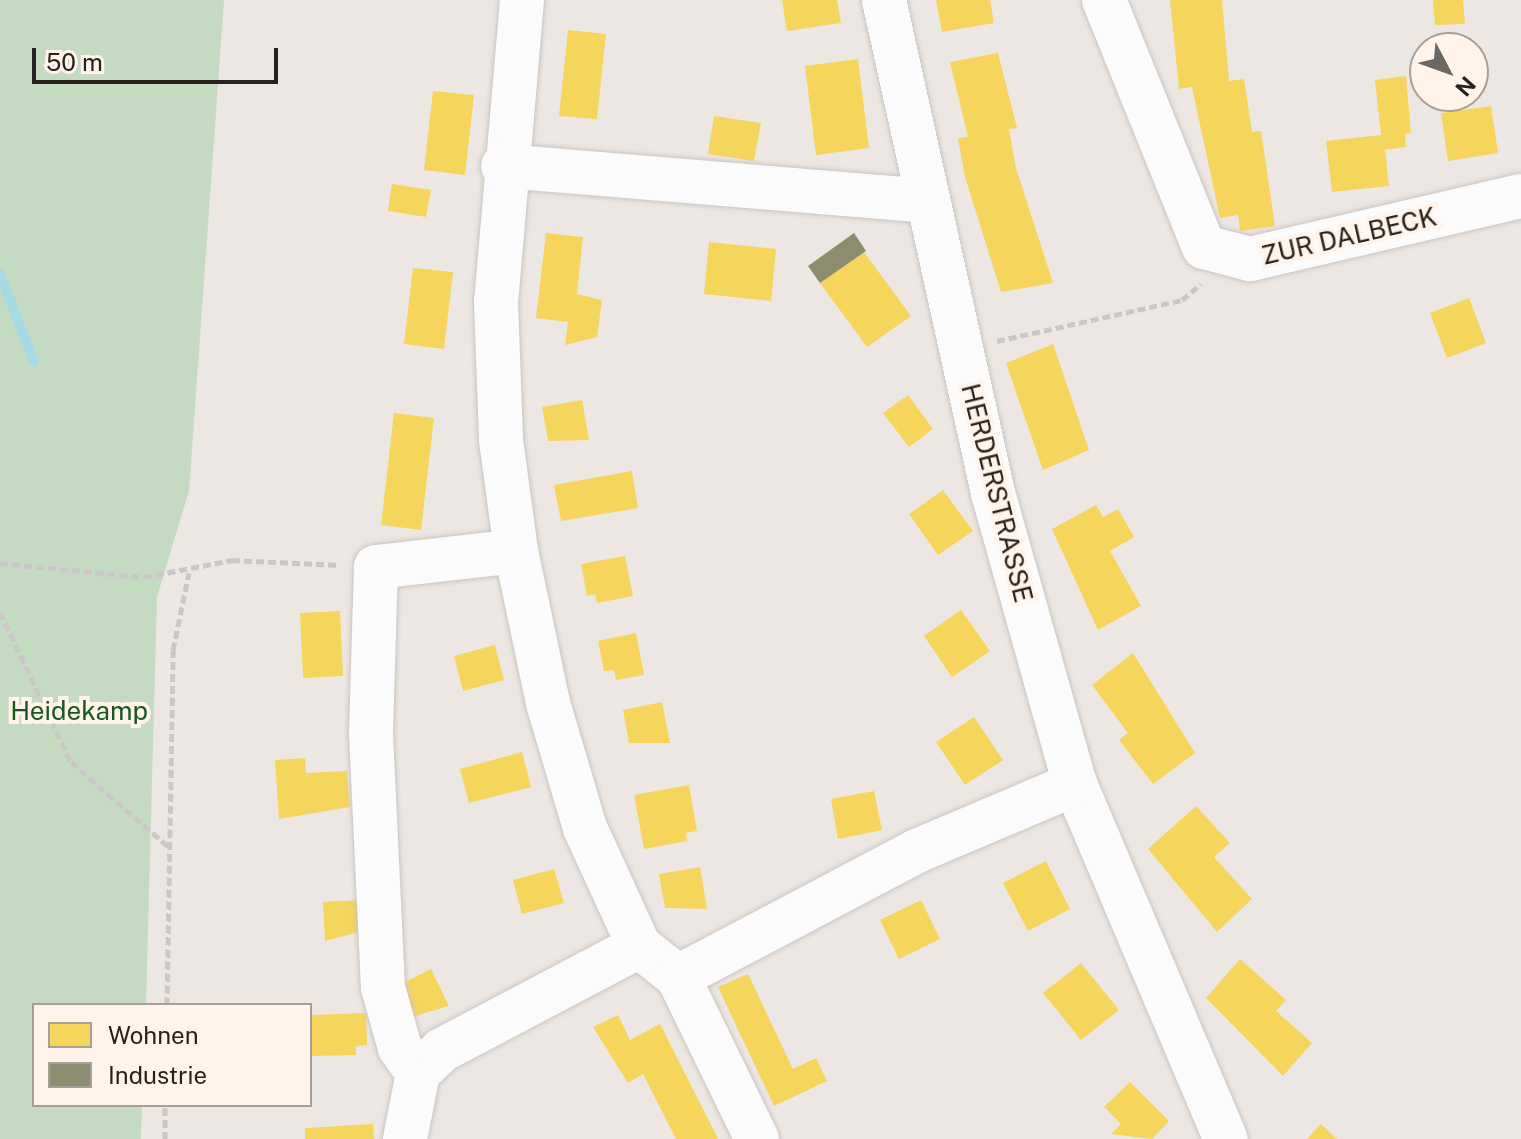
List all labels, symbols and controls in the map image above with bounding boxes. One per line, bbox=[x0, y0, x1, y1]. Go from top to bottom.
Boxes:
scale bar bbox=[36, 32, 282, 82]
north arrow bbox=[1409, 32, 1489, 112]
text: 50 m bbox=[46, 48, 103, 76]
text: N bbox=[1450, 71, 1481, 101]
street label: ZUR DALBECK bbox=[1258, 201, 1440, 271]
street label: HERDERSTRASSE bbox=[955, 380, 1039, 606]
park label: Heidekamp bbox=[10, 695, 148, 727]
legend bbox=[32, 1003, 312, 1107]
text: Wohnen bbox=[108, 1021, 199, 1049]
text: Industrie bbox=[108, 1061, 207, 1089]

